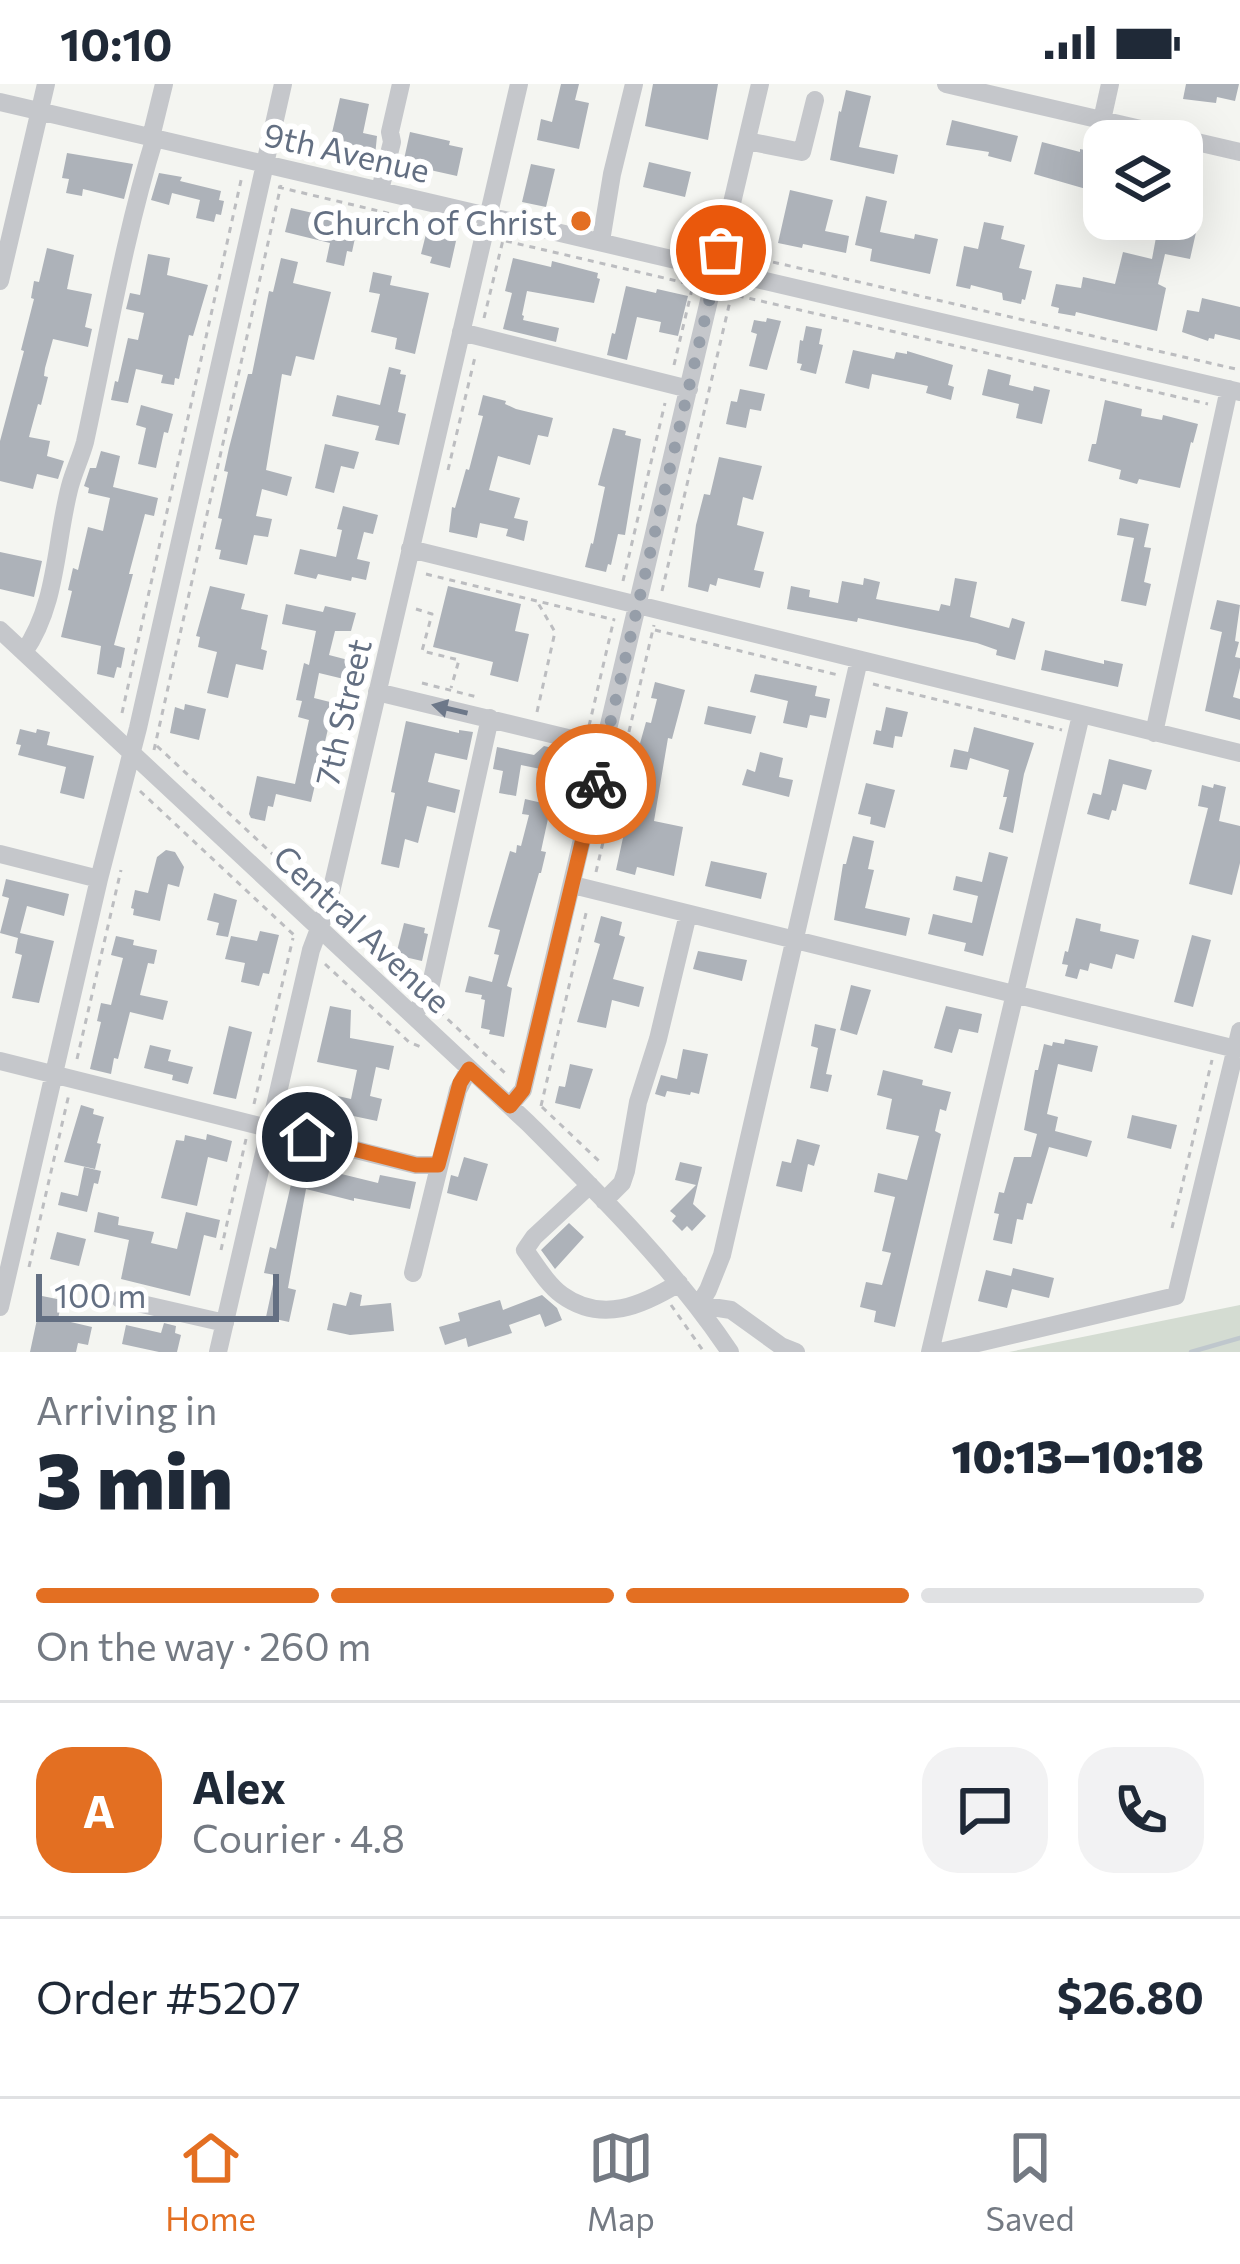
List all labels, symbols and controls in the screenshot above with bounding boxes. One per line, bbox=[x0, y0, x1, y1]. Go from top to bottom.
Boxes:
text: 10:10 bbox=[60, 15, 172, 70]
street label: 9th Avenue bbox=[260, 112, 434, 190]
map controls bbox=[1083, 120, 1203, 240]
button: layers bbox=[1083, 120, 1203, 240]
pin bbox=[670, 199, 772, 301]
place label: Church of Christ bbox=[312, 201, 557, 242]
marker: Church of Christ bbox=[568, 208, 594, 234]
icon: bag bbox=[688, 217, 754, 283]
street label: 7th Street bbox=[305, 635, 379, 789]
one-way arrow bbox=[432, 699, 469, 718]
courier bbox=[536, 724, 656, 844]
icon: bike bbox=[563, 751, 629, 817]
street label: Central Avenue bbox=[266, 836, 460, 1020]
pin bbox=[256, 1086, 358, 1188]
icon: home bbox=[274, 1104, 340, 1170]
scale bar bbox=[36, 1268, 279, 1321]
text: 100 m bbox=[54, 1274, 146, 1315]
text: Arriving in bbox=[36, 1385, 217, 1433]
text: 10:13–10:18 bbox=[952, 1427, 1204, 1482]
text: 3 min bbox=[36, 1430, 233, 1525]
text: On the way · 260 m bbox=[36, 1621, 371, 1669]
button: chat bbox=[922, 1747, 1048, 1873]
button: phone bbox=[1078, 1747, 1204, 1873]
text: Alex bbox=[192, 1758, 286, 1813]
text: A bbox=[83, 1782, 115, 1837]
text: Courier · 4.8 bbox=[192, 1813, 405, 1861]
text: Order #5207 bbox=[36, 1968, 301, 2023]
text: $26.80 bbox=[1057, 1968, 1204, 2023]
tab: Home bbox=[165, 2125, 256, 2238]
tab: Map bbox=[587, 2125, 655, 2238]
tab: Saved bbox=[986, 2125, 1075, 2238]

